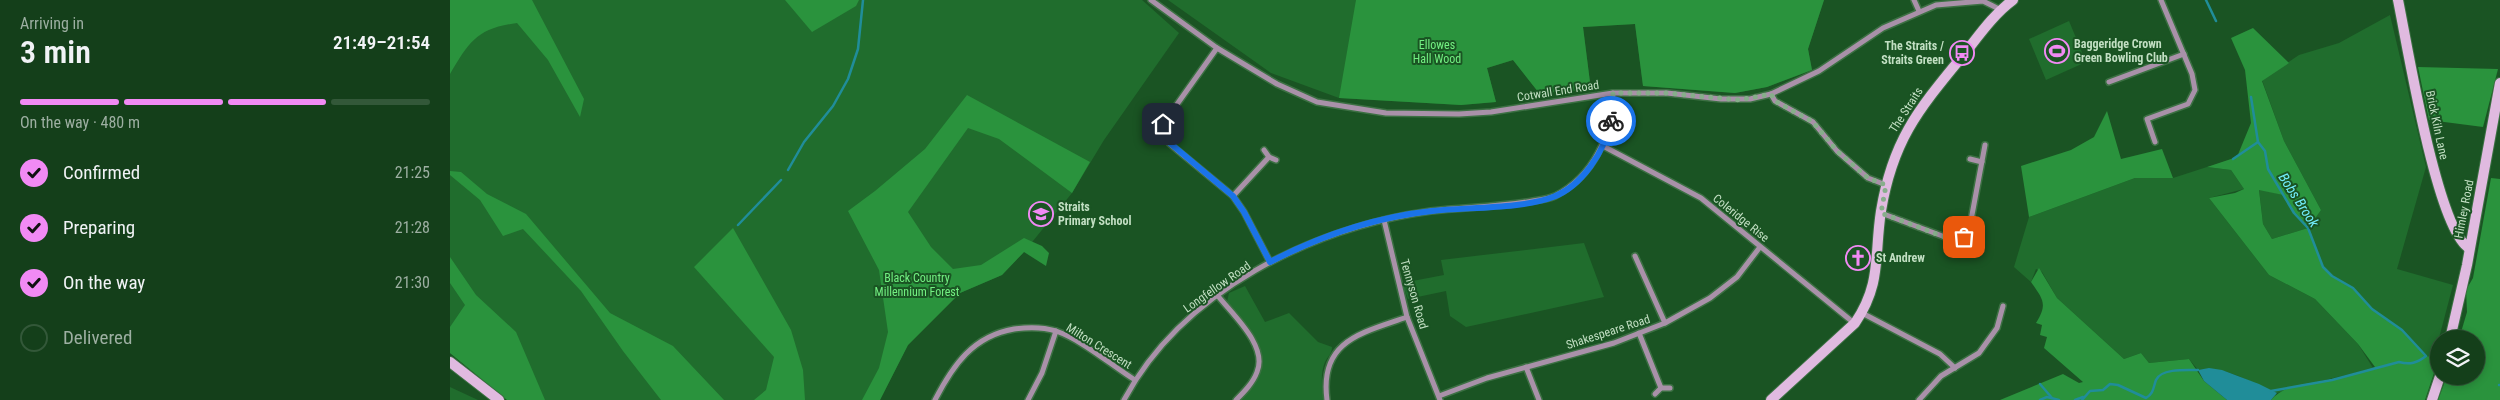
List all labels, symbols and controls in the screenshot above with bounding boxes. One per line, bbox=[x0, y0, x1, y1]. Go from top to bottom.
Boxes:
text: Arriving in bbox=[20, 14, 84, 33]
text: 21:49–21:54 bbox=[333, 31, 430, 54]
text: 3 min bbox=[20, 33, 91, 71]
place label: Baggeridge Crown Green Bowling Club bbox=[2074, 37, 2168, 65]
park label: Ellowes Hall Wood bbox=[1413, 38, 1461, 66]
sports icon: Baggeridge Crown Green Bowling Club bbox=[2044, 38, 2070, 64]
place label: The Straits / Straits Green bbox=[1881, 39, 1944, 67]
bus stop icon: The Straits / Straits Green bbox=[1949, 40, 1975, 66]
street label: Cotwall End Road bbox=[1516, 78, 1600, 104]
street label: The Straits bbox=[1886, 85, 1926, 135]
street label: Brick Kiln Lane bbox=[2423, 89, 2451, 161]
courier bbox=[1586, 96, 1636, 146]
pin bbox=[1142, 103, 1184, 145]
icon: bike bbox=[1597, 107, 1625, 135]
icon: home bbox=[1149, 110, 1177, 138]
text: On the way · 480 m bbox=[20, 113, 140, 132]
icon: check bbox=[20, 159, 48, 187]
text: Confirmed bbox=[63, 161, 140, 184]
text: 21:25 bbox=[395, 163, 430, 182]
water label: Bobs Brook bbox=[2276, 170, 2323, 231]
street label: Himley Road bbox=[2451, 178, 2477, 239]
street label: Coleridge Rise bbox=[1710, 191, 1772, 245]
place label: Straits Primary School bbox=[1058, 200, 1131, 228]
school or university icon: Straits Primary School bbox=[1028, 201, 1054, 227]
icon: check bbox=[20, 214, 48, 242]
text: Preparing bbox=[63, 216, 135, 239]
pin bbox=[1943, 216, 1985, 258]
text: 21:28 bbox=[395, 218, 430, 237]
icon: bag bbox=[1950, 223, 1978, 251]
church icon: St Andrew bbox=[1845, 245, 1871, 271]
place label: St Andrew bbox=[1876, 251, 1925, 265]
street label: Tennyson Road bbox=[1397, 257, 1431, 331]
street label: Longfellow Road bbox=[1181, 259, 1253, 315]
icon: check bbox=[20, 269, 48, 297]
text: On the way bbox=[63, 271, 145, 294]
park label: Black Country Millennium Forest bbox=[875, 271, 960, 299]
text: 21:30 bbox=[395, 273, 430, 292]
street label: Shakespeare Road bbox=[1564, 312, 1652, 352]
street label: Milton Crescent bbox=[1064, 320, 1135, 372]
text: Delivered bbox=[63, 326, 132, 349]
map controls bbox=[2430, 330, 2485, 385]
button: layers bbox=[2430, 330, 2485, 385]

